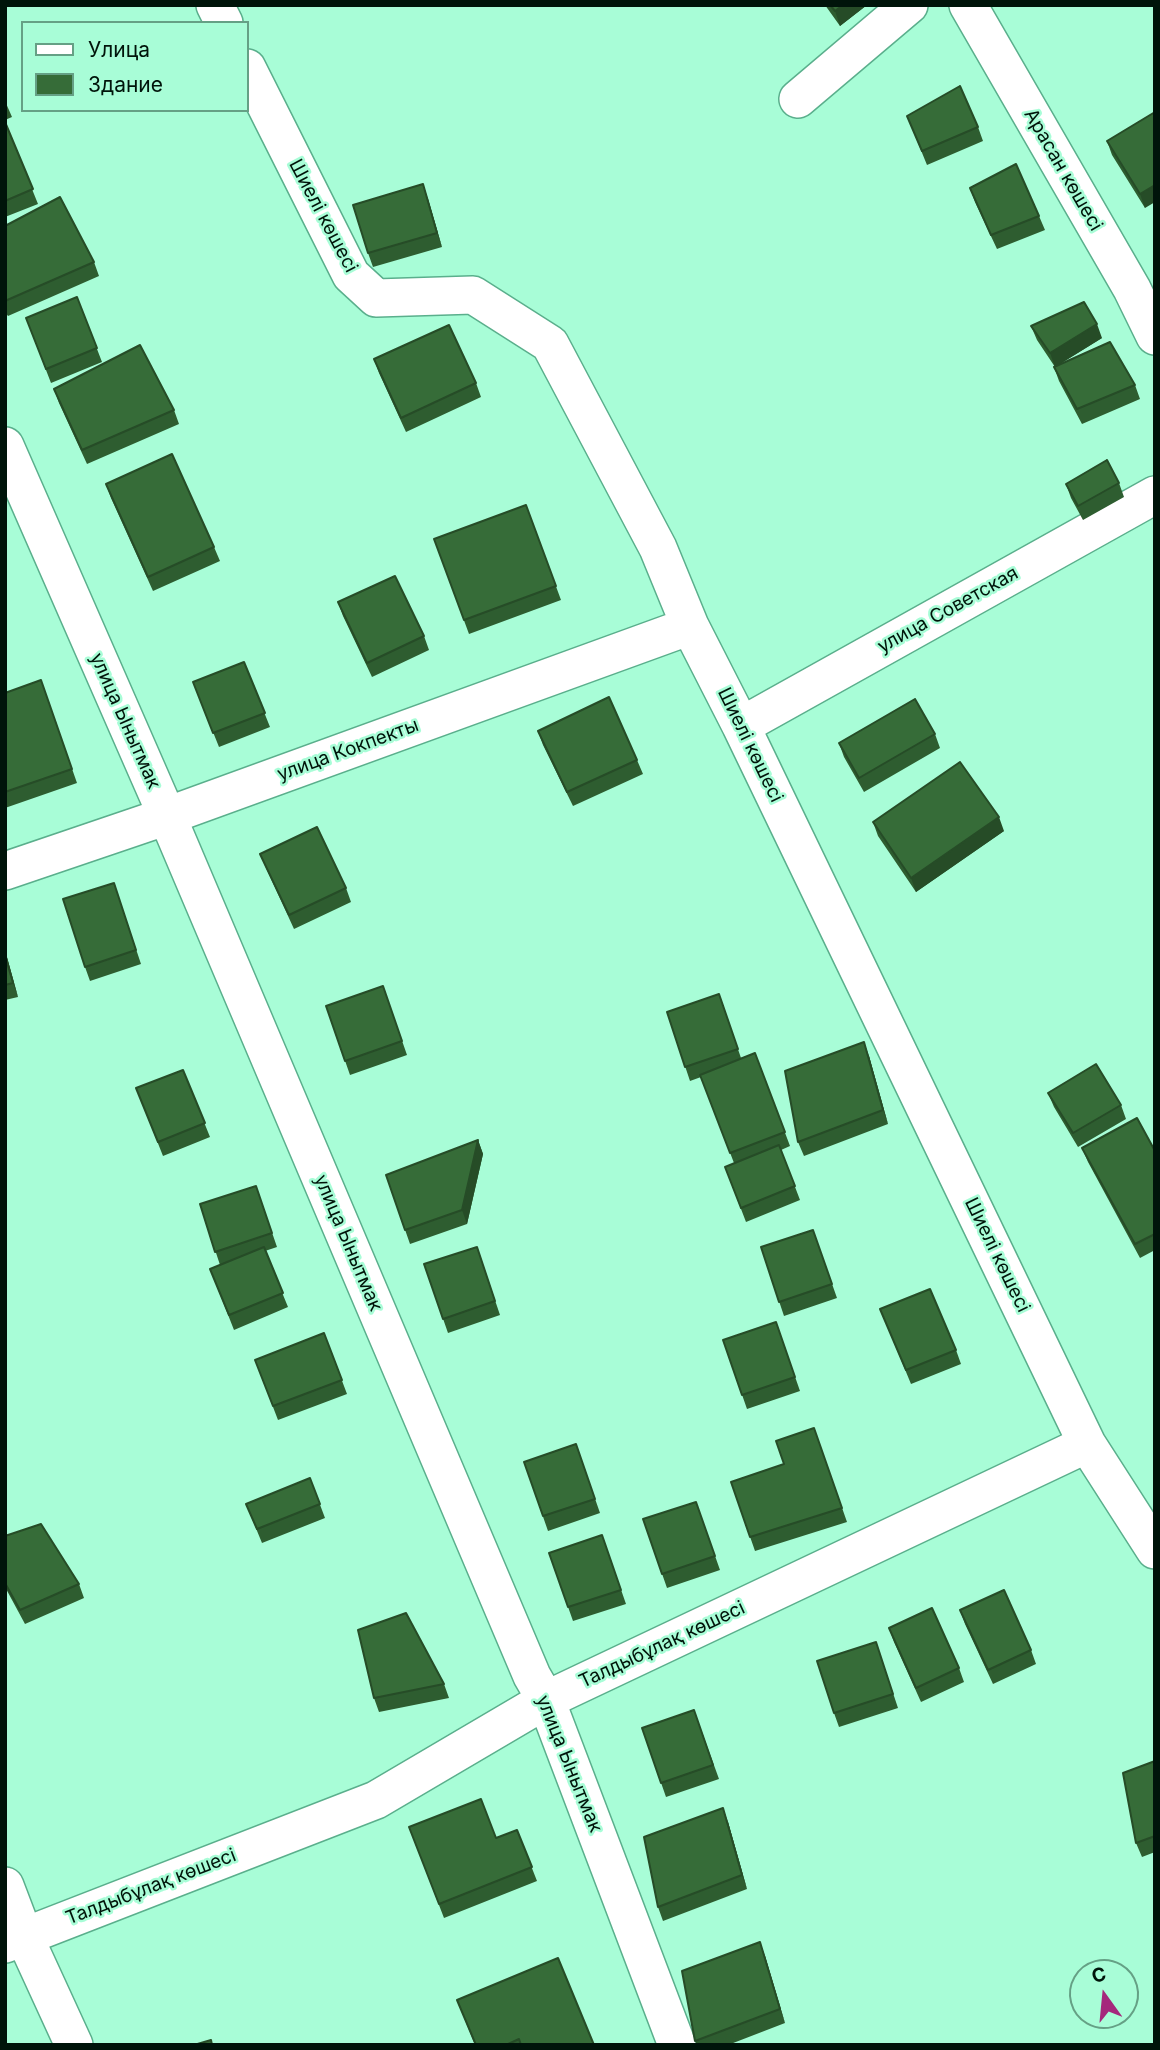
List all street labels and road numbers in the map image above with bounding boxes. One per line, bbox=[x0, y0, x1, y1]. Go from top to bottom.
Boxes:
street label: Арасан көшесі bbox=[1019, 105, 1107, 235]
street label: Шиелі көшесі bbox=[284, 156, 362, 276]
street label: улица Советская bbox=[874, 562, 1022, 658]
street label: улица Ынытмак bbox=[85, 650, 165, 792]
street label: Шиелі көшесі bbox=[712, 684, 788, 806]
street label: улица Кокпекты bbox=[274, 714, 422, 786]
street label: улица Ынытмак bbox=[309, 1171, 387, 1315]
street label: Шиелі көшесі bbox=[959, 1194, 1035, 1316]
street label: Талдыбұлақ көшесі bbox=[575, 1597, 749, 1693]
street label: улица Ынытмак bbox=[531, 1692, 607, 1836]
street label: Талдыбұлақ көшесі bbox=[63, 1844, 239, 1930]

